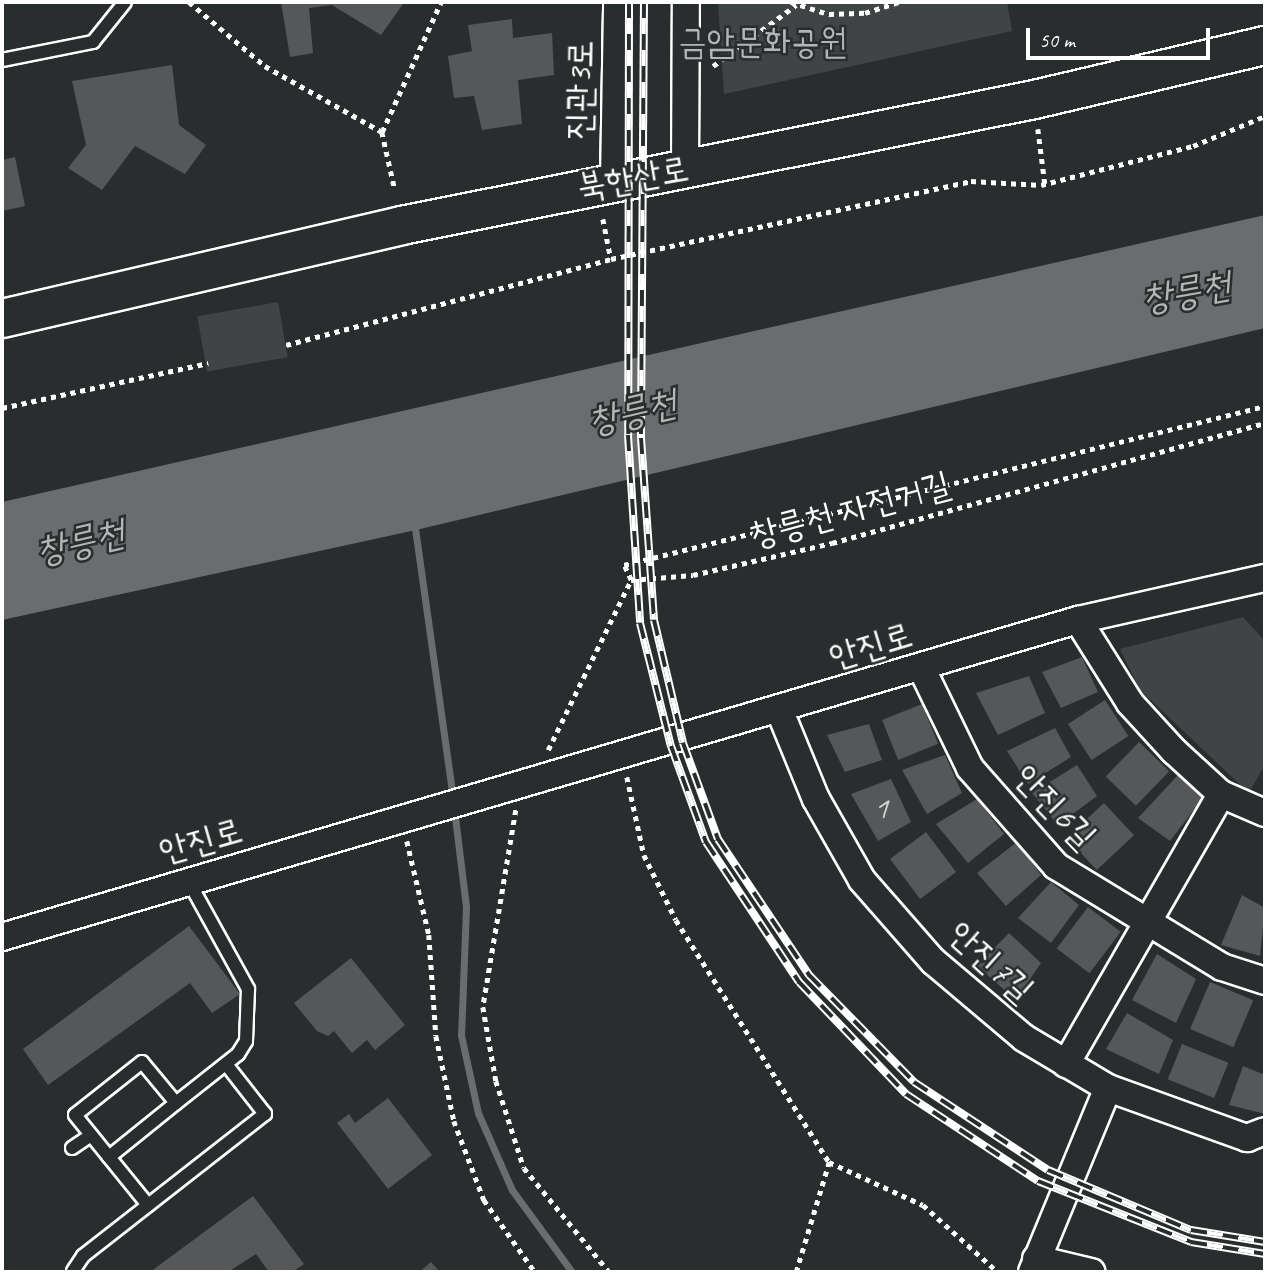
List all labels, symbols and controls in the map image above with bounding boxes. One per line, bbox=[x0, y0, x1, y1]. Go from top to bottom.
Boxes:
scale bar bbox=[1029, 14, 1213, 58]
park label: 금암문화공원 bbox=[679, 21, 847, 63]
text: 50 m bbox=[1039, 27, 1075, 53]
street label: 진관3로 bbox=[558, 40, 602, 140]
street label: 북한산로 bbox=[574, 148, 692, 208]
water label: 창릉천 bbox=[1138, 262, 1234, 322]
water label: 창릉천 bbox=[583, 380, 681, 444]
street label: 창릉천 자전거길 bbox=[745, 463, 955, 557]
water label: 창릉천 bbox=[31, 510, 129, 574]
street label: 안진로 bbox=[824, 614, 918, 678]
street label: 안진6길 bbox=[1005, 756, 1105, 858]
house number: 1 bbox=[874, 789, 888, 827]
street label: 안진로 bbox=[155, 809, 247, 873]
street label: 안진7길 bbox=[940, 913, 1042, 1011]

